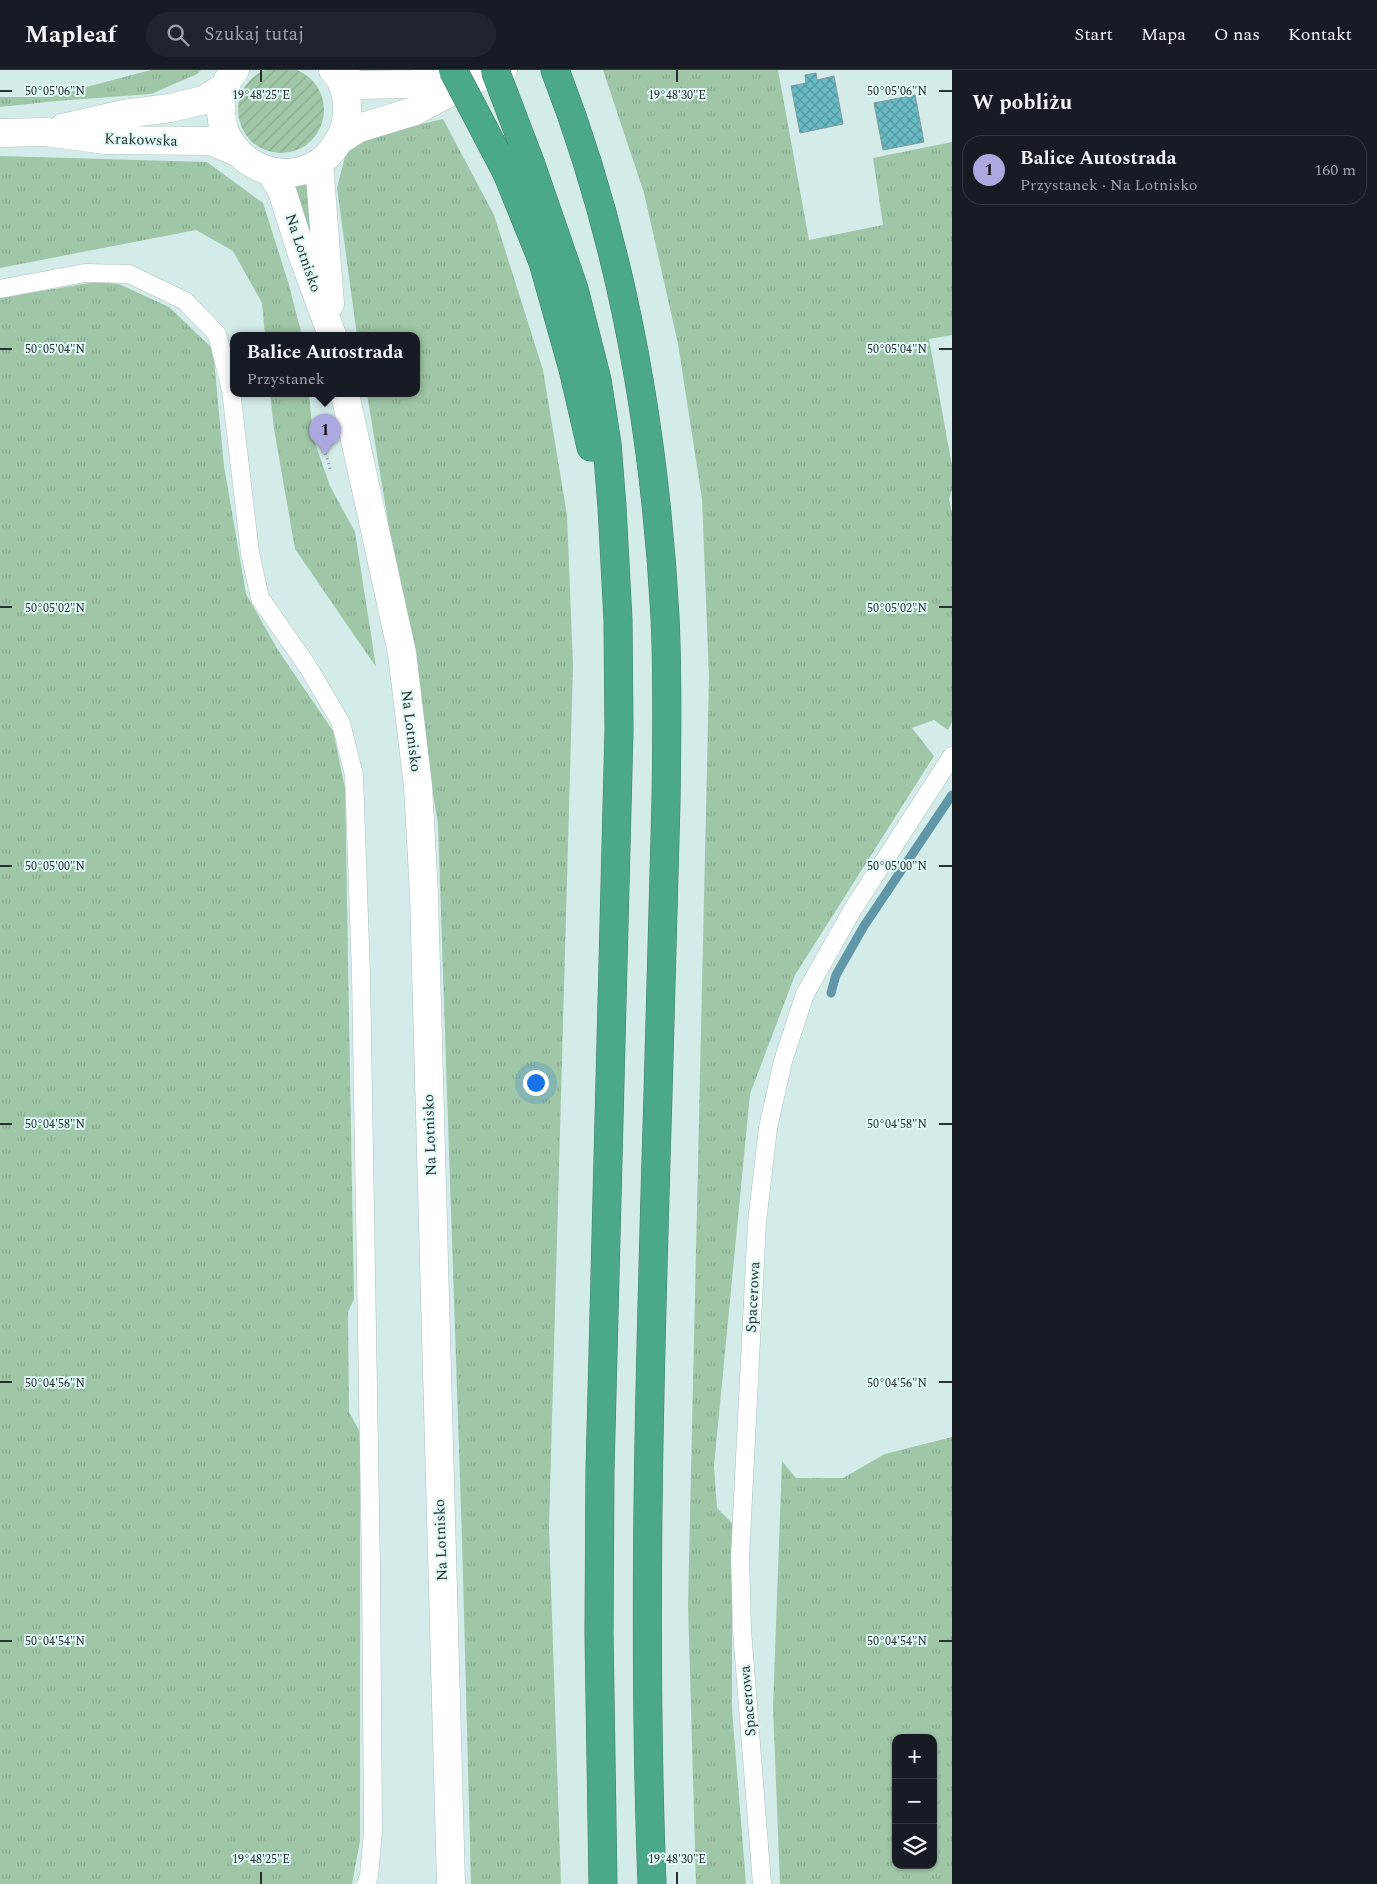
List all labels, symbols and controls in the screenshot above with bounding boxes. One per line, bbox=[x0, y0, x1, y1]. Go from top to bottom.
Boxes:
search box bbox=[146, 12, 496, 57]
text: Mapleaf bbox=[25, 17, 116, 53]
text: Szukaj tutaj bbox=[204, 20, 304, 49]
icon: search bbox=[164, 21, 192, 49]
text: Start bbox=[1074, 21, 1113, 48]
text: Mapa bbox=[1141, 21, 1186, 48]
text: O nas bbox=[1214, 21, 1260, 48]
text: Kontakt bbox=[1288, 21, 1352, 48]
text: 50°05'06"N bbox=[25, 82, 85, 101]
text: 50°05'06"N bbox=[867, 82, 927, 101]
text: 19°48'25"E bbox=[232, 86, 290, 105]
text: 19°48'30"E bbox=[648, 86, 706, 105]
text: W pobliżu bbox=[972, 87, 1072, 119]
street label: Krakowska bbox=[104, 127, 179, 153]
text: Balice Autostrada bbox=[1020, 144, 1177, 173]
text: 1 bbox=[985, 158, 993, 182]
text: 160 m bbox=[1314, 158, 1356, 182]
text: Przystanek · Na Lotnisko bbox=[1020, 173, 1197, 197]
street label: Na Lotnisko bbox=[279, 211, 327, 295]
popup bbox=[230, 332, 420, 397]
text: Balice Autostrada bbox=[247, 338, 403, 367]
text: 50°05'04"N bbox=[25, 340, 85, 359]
text: 50°05'04"N bbox=[867, 340, 927, 359]
text: Przystanek bbox=[247, 367, 325, 391]
pin: 1 bbox=[309, 414, 341, 455]
text: 50°05'02"N bbox=[25, 599, 85, 618]
text: 50°05'02"N bbox=[867, 599, 927, 618]
street label: Na Lotnisko bbox=[395, 689, 427, 773]
text: 50°05'00"N bbox=[25, 857, 85, 876]
text: 50°05'00"N bbox=[867, 857, 927, 876]
your location bbox=[523, 1070, 549, 1096]
street label: Na Lotnisko bbox=[417, 1094, 443, 1176]
text: 50°04'58"N bbox=[25, 1115, 85, 1134]
text: 50°04'58"N bbox=[867, 1115, 927, 1134]
street label: Spacerowa bbox=[740, 1260, 766, 1333]
text: 50°04'56"N bbox=[25, 1374, 85, 1393]
text: 50°04'56"N bbox=[867, 1374, 927, 1393]
street label: Na Lotnisko bbox=[428, 1499, 454, 1581]
text: 50°04'54"N bbox=[25, 1632, 85, 1651]
text: 50°04'54"N bbox=[867, 1632, 927, 1651]
street label: Spacerowa bbox=[733, 1664, 763, 1737]
map controls bbox=[892, 1734, 937, 1869]
button: + bbox=[892, 1734, 937, 1779]
button: − bbox=[892, 1779, 937, 1824]
button: layers bbox=[892, 1824, 937, 1869]
text: 19°48'25"E bbox=[232, 1850, 290, 1869]
text: 19°48'30"E bbox=[648, 1850, 706, 1869]

